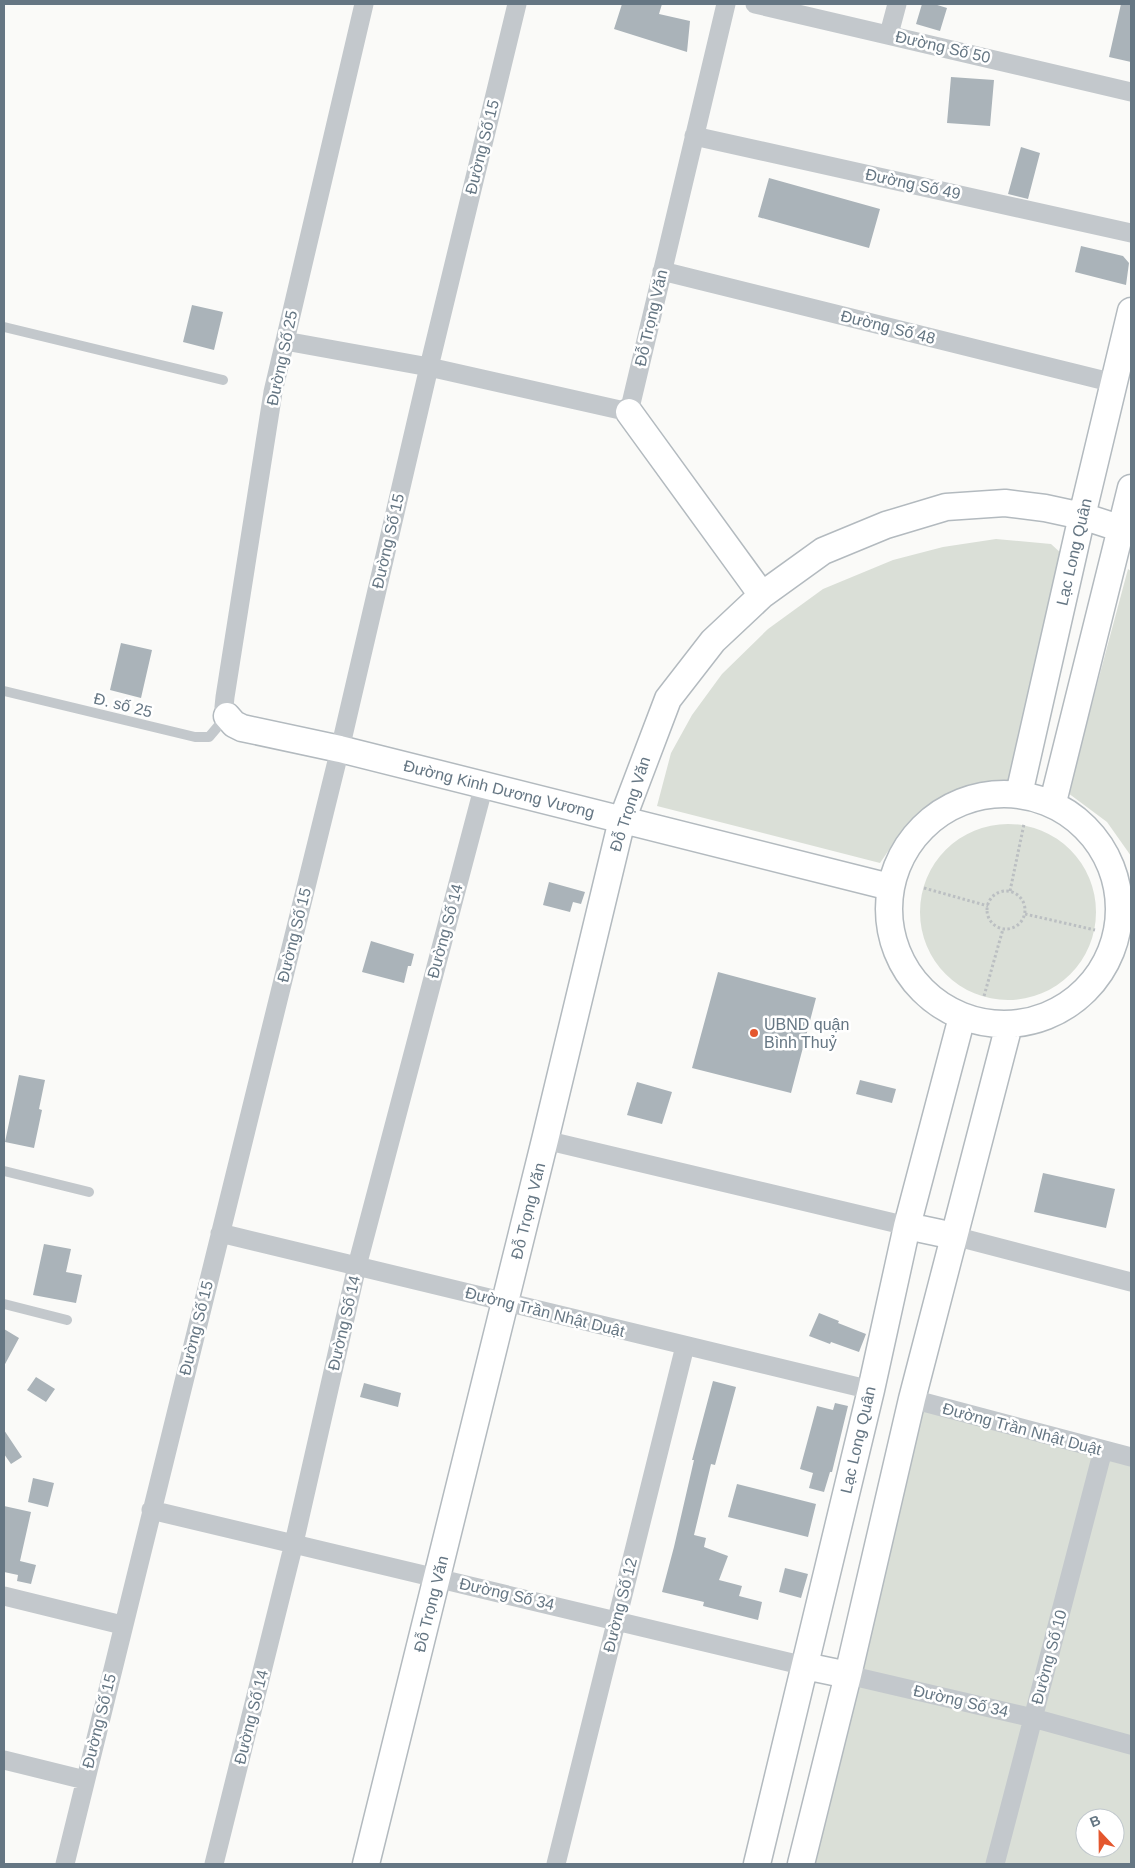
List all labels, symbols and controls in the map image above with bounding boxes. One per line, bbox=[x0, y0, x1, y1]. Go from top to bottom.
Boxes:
street label: Đường Số 50 bbox=[894, 28, 992, 66]
street label: Đường Số 15 bbox=[462, 98, 502, 196]
street label: Đường Số 49 bbox=[864, 166, 962, 202]
street label: Đỗ Trọng Văn bbox=[631, 268, 670, 368]
street label: Đường Số 48 bbox=[839, 307, 937, 347]
street label: Đường Số 25 bbox=[264, 309, 300, 407]
street label: Đường Số 15 bbox=[369, 492, 407, 590]
street label: Lạc Long Quân bbox=[1053, 497, 1095, 607]
street label: Đ. số 25 bbox=[92, 690, 154, 720]
street label: Đỗ Trọng Văn bbox=[606, 754, 653, 854]
street label: Đường Kinh Dương Vương bbox=[402, 757, 596, 821]
street label: Đường Số 14 bbox=[424, 882, 466, 980]
street label: Đường Số 15 bbox=[274, 886, 314, 984]
place label: UBND quận Bình Thuỷ bbox=[764, 1016, 849, 1051]
marker: UBND quận Bình Thuỷ bbox=[748, 1027, 760, 1039]
street label: Đỗ Trọng Văn bbox=[507, 1161, 548, 1261]
street label: Đường Số 14 bbox=[325, 1274, 363, 1372]
street label: Đường Số 15 bbox=[176, 1279, 216, 1377]
street label: Đường Trần Nhật Duật bbox=[464, 1284, 627, 1340]
street label: Lạc Long Quân bbox=[837, 1385, 879, 1495]
street label: Đường Trần Nhật Duật bbox=[941, 1400, 1104, 1459]
street label: Đỗ Trọng Văn bbox=[410, 1554, 451, 1654]
street label: Đường Số 12 bbox=[600, 1556, 640, 1654]
street label: Đường Số 34 bbox=[458, 1575, 556, 1613]
street label: Đường Số 10 bbox=[1028, 1608, 1070, 1706]
street label: Đường Số 14 bbox=[231, 1668, 271, 1766]
street label: Đường Số 15 bbox=[79, 1672, 119, 1770]
street label: Đường Số 34 bbox=[912, 1682, 1010, 1720]
north arrow bbox=[1075, 1808, 1125, 1858]
text: B bbox=[1087, 1812, 1103, 1830]

